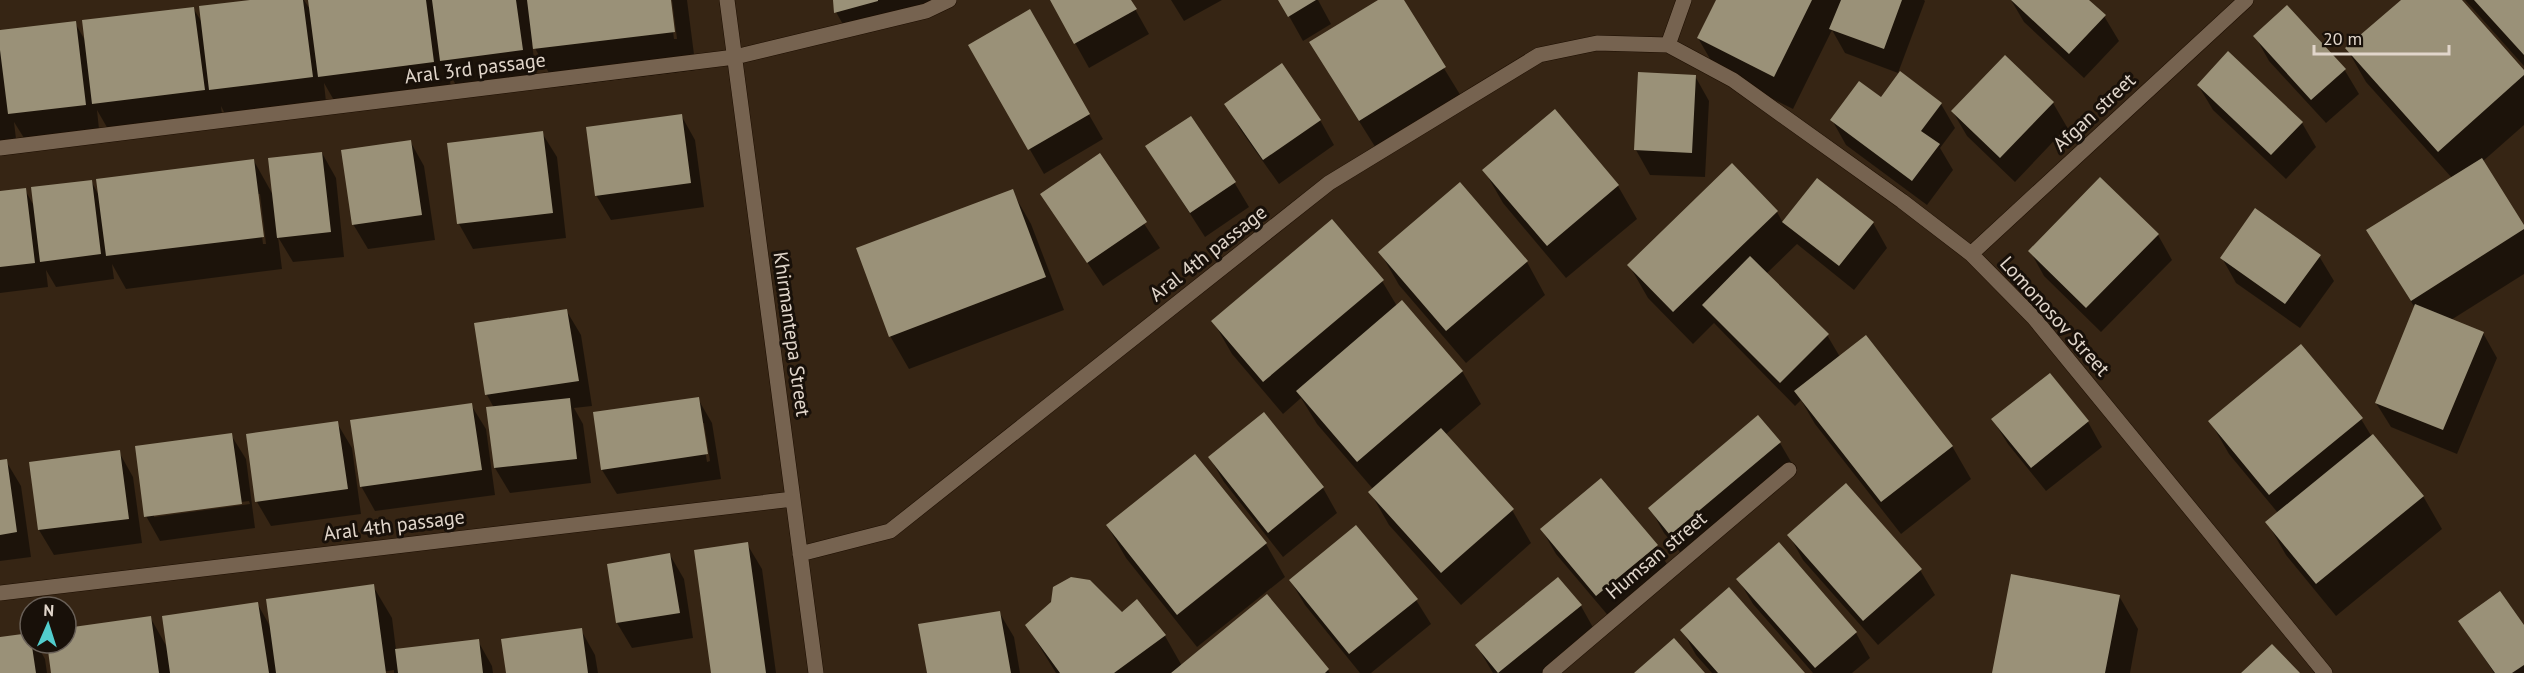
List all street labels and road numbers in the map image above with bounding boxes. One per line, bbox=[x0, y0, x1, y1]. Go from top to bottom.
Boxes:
street label: Aral 3rd passage bbox=[403, 46, 547, 90]
street label: Afgan street bbox=[2047, 67, 2141, 157]
street label: Aral 4th passage bbox=[1144, 199, 1272, 307]
street label: Khirmаntepa Street bbox=[768, 250, 816, 418]
street label: Lomonosov Street bbox=[1994, 251, 2116, 382]
street label: Aral 4th passage bbox=[322, 503, 466, 547]
street label: Humsan street bbox=[1600, 505, 1712, 605]

